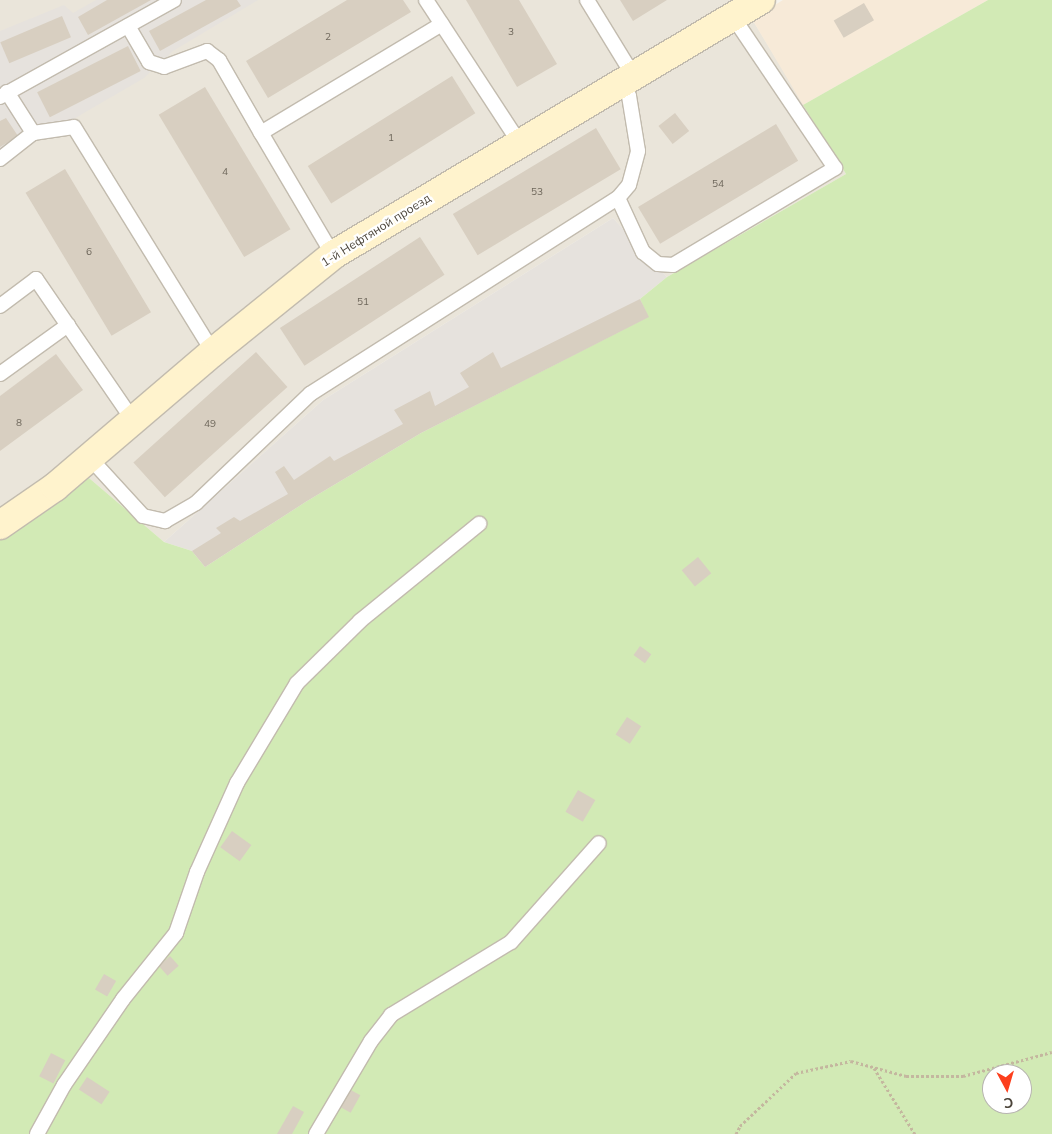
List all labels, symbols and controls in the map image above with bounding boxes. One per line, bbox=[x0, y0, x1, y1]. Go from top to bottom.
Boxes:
house number: 3 bbox=[508, 26, 514, 38]
house number: 2 bbox=[325, 31, 331, 43]
house number: 1 bbox=[388, 132, 394, 144]
house number: 4 bbox=[222, 166, 228, 178]
house number: 54 bbox=[712, 178, 724, 190]
house number: 53 bbox=[531, 186, 543, 198]
street label: 1-й Нефтяной проезд bbox=[319, 190, 433, 270]
house number: 6 bbox=[86, 246, 92, 258]
house number: 51 bbox=[357, 296, 369, 308]
house number: 8 bbox=[16, 417, 22, 429]
house number: 49 bbox=[204, 418, 216, 430]
north arrow bbox=[982, 1064, 1032, 1114]
text: С bbox=[1003, 1093, 1014, 1112]

